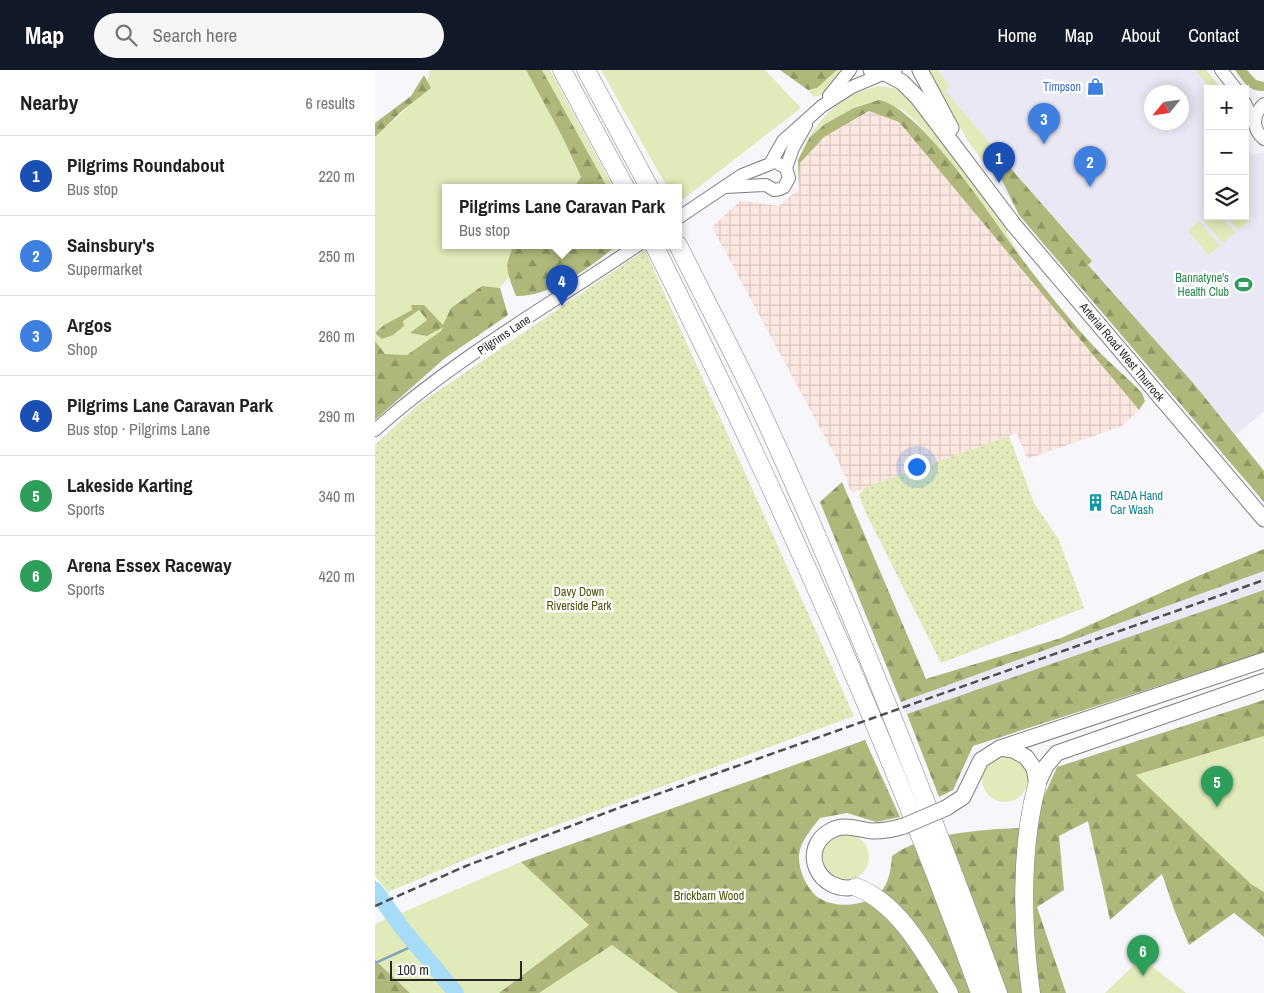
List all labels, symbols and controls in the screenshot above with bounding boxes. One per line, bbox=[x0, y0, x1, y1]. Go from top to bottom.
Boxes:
search box bbox=[94, 13, 444, 58]
text: Map bbox=[25, 19, 64, 51]
icon: search bbox=[112, 21, 140, 49]
text: Search here bbox=[152, 22, 237, 48]
text: Home bbox=[997, 23, 1037, 48]
text: Map bbox=[1065, 23, 1094, 48]
text: About bbox=[1122, 23, 1160, 48]
text: Contact bbox=[1188, 23, 1239, 48]
shop icon: Timpson bbox=[1085, 77, 1105, 97]
place label: Timpson bbox=[1043, 79, 1081, 95]
north arrow bbox=[1144, 85, 1189, 130]
map controls bbox=[1204, 85, 1249, 220]
button: + bbox=[1204, 85, 1249, 130]
text: Nearby bbox=[20, 88, 78, 117]
text: 6 results bbox=[305, 92, 355, 114]
pin: 3 bbox=[1028, 103, 1060, 144]
button: − bbox=[1204, 130, 1249, 175]
pin: 1 bbox=[983, 142, 1015, 183]
pin: 2 bbox=[1074, 146, 1106, 187]
text: Pilgrims Roundabout bbox=[67, 152, 225, 178]
text: 1 bbox=[32, 165, 40, 187]
text: 220 m bbox=[319, 165, 355, 187]
button: layers bbox=[1204, 175, 1249, 220]
text: Bus stop bbox=[67, 178, 118, 200]
popup bbox=[442, 184, 682, 249]
text: Pilgrims Lane Caravan Park bbox=[459, 193, 665, 219]
text: Bus stop bbox=[459, 219, 510, 241]
text: Sainsbury's bbox=[67, 232, 155, 258]
text: 2 bbox=[32, 245, 40, 267]
text: 250 m bbox=[319, 245, 355, 267]
text: Supermarket bbox=[67, 258, 142, 280]
pin: 4 bbox=[546, 265, 578, 306]
place label: Bannatyne's Health Club bbox=[1175, 270, 1229, 300]
sports icon: Bannatyne's Health Club bbox=[1233, 275, 1253, 295]
street label: Arterial Road West Thurrock bbox=[1075, 298, 1168, 405]
street label: Pilgrims Lane bbox=[474, 311, 534, 359]
text: Argos bbox=[67, 312, 112, 338]
text: 3 bbox=[32, 325, 40, 347]
text: 260 m bbox=[319, 325, 355, 347]
text: Shop bbox=[67, 338, 98, 360]
text: Pilgrims Lane Caravan Park bbox=[67, 392, 273, 418]
text: 4 bbox=[32, 405, 40, 427]
text: 290 m bbox=[319, 405, 355, 427]
text: Bus stop · Pilgrims Lane bbox=[67, 418, 210, 440]
your location bbox=[904, 454, 930, 480]
text: Lakeside Karting bbox=[67, 472, 193, 498]
text: 5 bbox=[32, 485, 40, 507]
text: 340 m bbox=[319, 485, 355, 507]
place label: RADA Hand Car Wash bbox=[1110, 488, 1163, 518]
building icon: RADA Hand Car Wash bbox=[1086, 493, 1106, 513]
text: Sports bbox=[67, 498, 105, 520]
text: Arena Essex Raceway bbox=[67, 552, 232, 578]
text: 6 bbox=[32, 565, 40, 587]
text: 420 m bbox=[319, 565, 355, 587]
text: Sports bbox=[67, 578, 105, 600]
park label: Davy Down Riverside Park bbox=[546, 584, 612, 614]
pin: 5 bbox=[1201, 766, 1233, 807]
park label: Brickbarn Wood bbox=[674, 888, 744, 904]
pin: 6 bbox=[1127, 935, 1159, 976]
scale bar bbox=[390, 958, 523, 981]
text: 100 m bbox=[397, 961, 429, 979]

